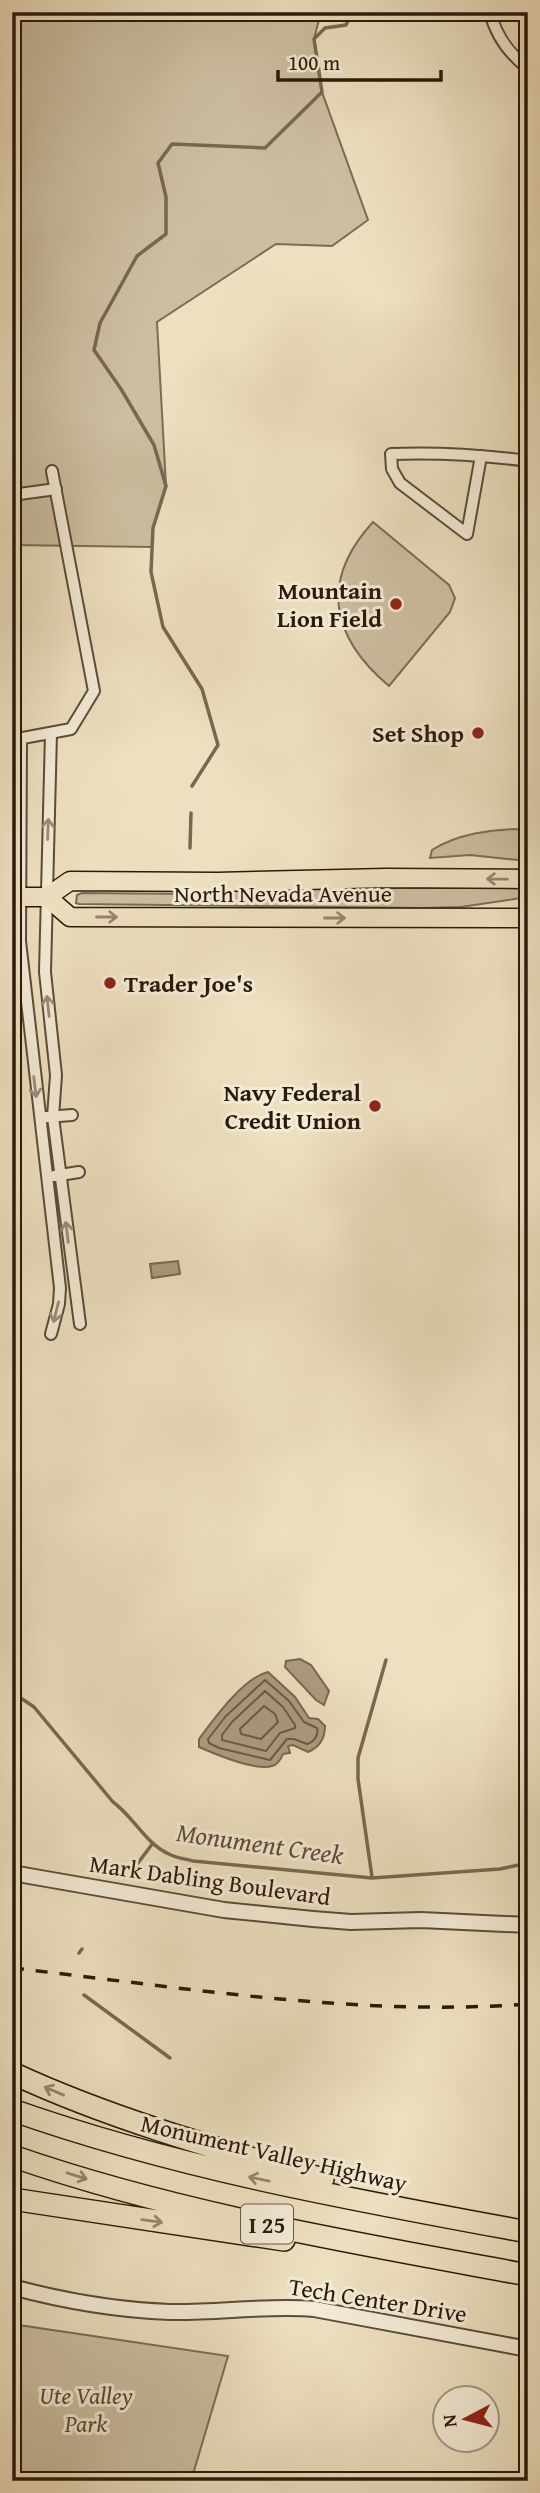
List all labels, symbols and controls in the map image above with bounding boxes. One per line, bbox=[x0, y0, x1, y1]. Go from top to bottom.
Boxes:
scale bar bbox=[278, 38, 440, 82]
text: 100 m bbox=[288, 47, 340, 78]
place label: Mountain Lion Field bbox=[277, 573, 382, 636]
marker: Mountain Lion Field bbox=[388, 596, 404, 612]
place label: Set Shop bbox=[372, 716, 464, 751]
marker: Set Shop bbox=[470, 725, 486, 741]
one-way arrow bbox=[42, 817, 55, 840]
one-way arrow bbox=[485, 872, 508, 886]
street label: North Nevada Avenue bbox=[174, 876, 392, 911]
one-way arrow bbox=[95, 910, 118, 924]
one-way arrow bbox=[323, 911, 346, 925]
place label: Trader Joe's bbox=[124, 966, 253, 1001]
marker: Trader Joe's bbox=[102, 975, 118, 991]
one-way arrow bbox=[42, 995, 55, 1017]
one-way arrow bbox=[29, 1075, 42, 1097]
place label: Navy Federal Credit Union bbox=[224, 1075, 362, 1138]
marker: Navy Federal Credit Union bbox=[367, 1098, 383, 1114]
one-way arrow bbox=[61, 1221, 74, 1244]
one-way arrow bbox=[49, 1300, 62, 1323]
water label: Monument Creek bbox=[174, 1812, 346, 1874]
street label: Mark Dabling Boulevard bbox=[87, 1846, 333, 1914]
one-way arrow bbox=[44, 2084, 65, 2097]
street label: Monument Valley Highway bbox=[137, 2105, 411, 2201]
one-way arrow bbox=[66, 2171, 88, 2184]
one-way arrow bbox=[248, 2172, 271, 2186]
road number: I 25 bbox=[241, 2204, 293, 2244]
one-way arrow bbox=[140, 2215, 163, 2228]
street label: Tech Center Drive bbox=[287, 2269, 469, 2331]
park label: Ute Valley Park bbox=[39, 2378, 133, 2441]
north arrow bbox=[432, 2384, 502, 2454]
text: N bbox=[434, 2413, 464, 2429]

